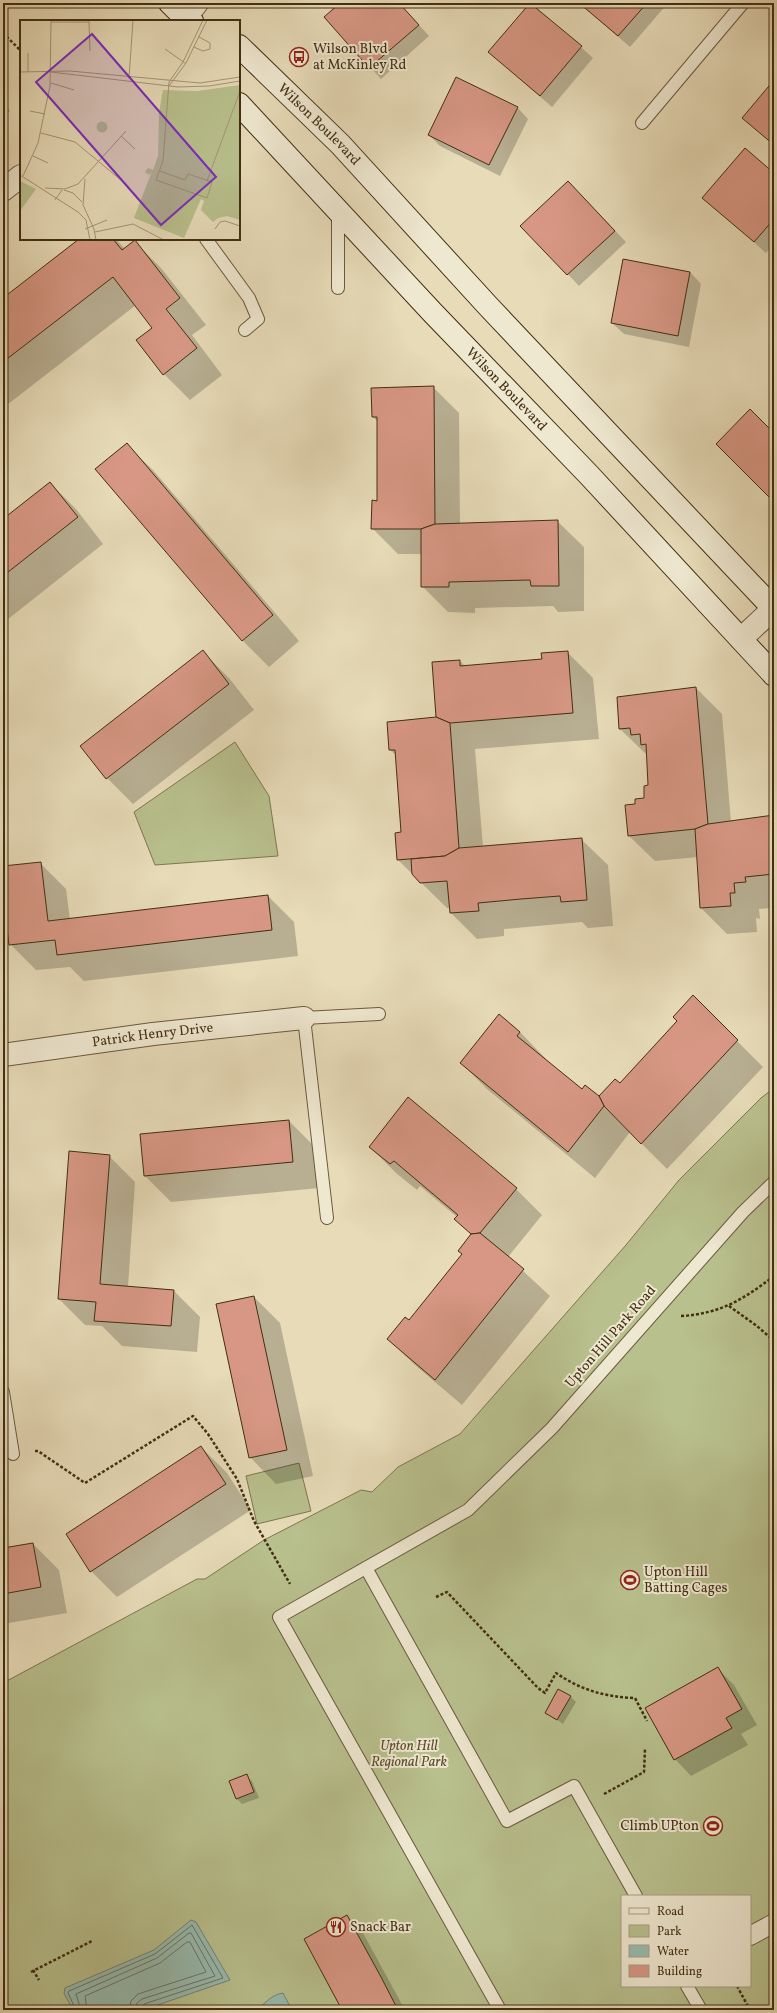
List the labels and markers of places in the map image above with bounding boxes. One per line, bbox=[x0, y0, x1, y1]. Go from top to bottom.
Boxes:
place label: Wilson Blvd at McKinley Rd bbox=[313, 40, 406, 75]
bus stop icon: Wilson Blvd at McKinley Rd bbox=[288, 46, 310, 68]
place label: Upton Hill Batting Cages bbox=[644, 1563, 728, 1598]
sports icon: Upton Hill Batting Cages bbox=[619, 1569, 641, 1591]
sports icon: Climb UPton bbox=[702, 1815, 724, 1837]
place label: Climb UPton bbox=[620, 1817, 699, 1836]
restaurant icon: Snack Bar bbox=[325, 1916, 347, 1938]
place label: Snack Bar bbox=[350, 1918, 411, 1937]

